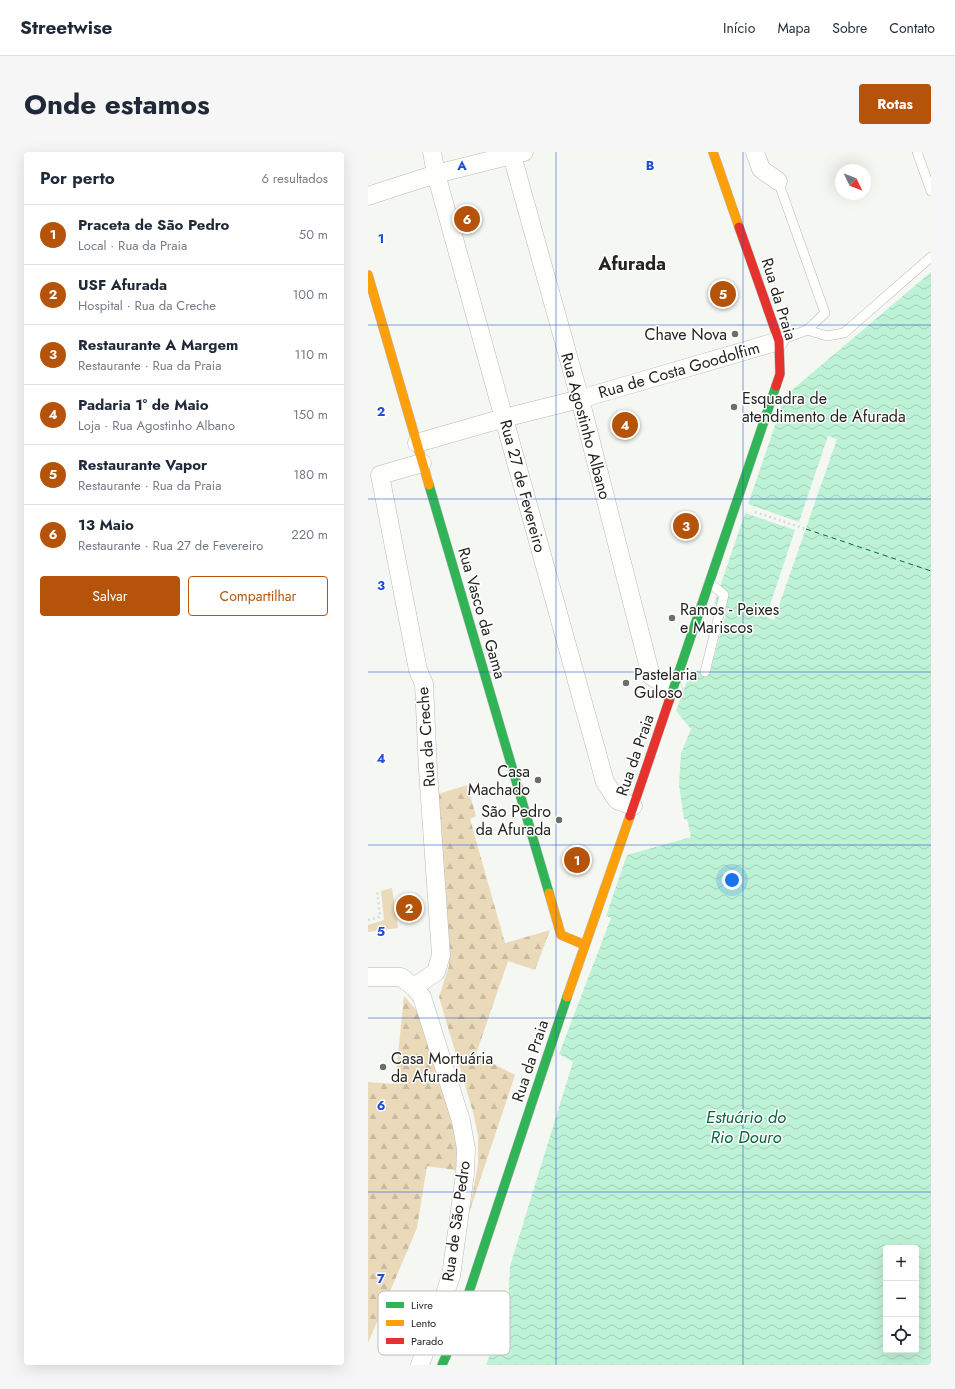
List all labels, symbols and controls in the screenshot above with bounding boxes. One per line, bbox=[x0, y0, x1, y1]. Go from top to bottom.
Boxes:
text: Streetwise bbox=[20, 14, 113, 41]
text: Início bbox=[723, 18, 755, 38]
text: Mapa bbox=[777, 18, 810, 38]
text: Sobre bbox=[832, 18, 867, 38]
text: Contato bbox=[889, 18, 935, 38]
text: Onde estamos bbox=[24, 84, 210, 125]
button: Rotas bbox=[859, 84, 931, 124]
text: A bbox=[456, 156, 467, 175]
text: B bbox=[646, 156, 655, 175]
north arrow bbox=[835, 164, 871, 200]
text: Por perto bbox=[40, 166, 115, 190]
text: 6 resultados bbox=[261, 169, 328, 188]
pin: 6 bbox=[454, 204, 480, 234]
text: Praceta de São Pedro bbox=[78, 214, 229, 236]
text: 1 bbox=[50, 225, 56, 244]
text: 50 m bbox=[299, 225, 328, 244]
text: 1 bbox=[378, 229, 384, 248]
text: Local · Rua da Praia bbox=[78, 236, 187, 255]
district label: Afurada bbox=[597, 251, 666, 277]
street label: Rua da Praia bbox=[756, 255, 802, 343]
text: USF Afurada bbox=[78, 274, 167, 296]
pin: 5 bbox=[710, 279, 736, 309]
text: 2 bbox=[49, 285, 57, 304]
text: 100 m bbox=[293, 285, 328, 304]
text: Hospital · Rua da Creche bbox=[78, 296, 216, 315]
place label: Chave Nova bbox=[645, 323, 727, 346]
marker: Chave Nova bbox=[730, 329, 740, 339]
text: Restaurante A Margem bbox=[78, 334, 238, 356]
street label: Rua de Costa Goodolfim bbox=[596, 336, 762, 404]
text: 3 bbox=[49, 345, 57, 364]
text: 110 m bbox=[294, 345, 328, 364]
street label: Rua Agostinho Albano bbox=[555, 350, 617, 502]
text: Restaurante · Rua da Praia bbox=[78, 356, 222, 375]
place label: Esquadra de atendimento de Afurada bbox=[742, 387, 906, 428]
text: Padaria 1° de Maio bbox=[78, 394, 209, 416]
text: 2 bbox=[377, 402, 385, 421]
marker: Esquadra de atendimento de Afurada bbox=[729, 402, 739, 412]
text: 4 bbox=[48, 405, 58, 424]
text: 150 m bbox=[293, 405, 328, 424]
pin: 4 bbox=[612, 410, 638, 440]
text: Loja · Rua Agostinho Albano bbox=[78, 416, 235, 435]
street label: Rua 27 de Fevereiro bbox=[494, 417, 552, 555]
text: Restaurante Vapor bbox=[78, 454, 207, 476]
text: 5 bbox=[49, 465, 57, 484]
text: 180 m bbox=[293, 465, 328, 484]
text: Restaurante · Rua da Praia bbox=[78, 476, 222, 495]
pin: 3 bbox=[673, 511, 699, 541]
text: 13 Maio bbox=[78, 514, 134, 536]
text: 6 bbox=[49, 525, 57, 544]
text: 220 m bbox=[291, 525, 328, 544]
text: Restaurante · Rua 27 de Fevereiro bbox=[78, 536, 263, 555]
street label: Rua Vasco da Gama bbox=[452, 544, 512, 682]
button: Salvar bbox=[40, 576, 180, 616]
button: Compartilhar bbox=[188, 576, 328, 616]
text: 3 bbox=[377, 576, 385, 595]
place label: Ramos - Peixes e Mariscos bbox=[680, 598, 779, 639]
marker: Ramos - Peixes e Mariscos bbox=[667, 613, 677, 623]
place label: Pastelaria Guloso bbox=[634, 663, 697, 704]
marker: Pastelaria Guloso bbox=[621, 678, 631, 688]
street label: Rua da Creche bbox=[411, 686, 441, 788]
street label: Rua da Praia bbox=[610, 711, 660, 799]
text: 4 bbox=[376, 749, 386, 768]
place label: Casa Machado bbox=[468, 760, 530, 801]
marker: Casa Machado bbox=[533, 775, 543, 785]
place label: São Pedro da Afurada bbox=[476, 800, 551, 841]
marker: São Pedro da Afurada bbox=[554, 815, 564, 825]
pin: 1 bbox=[564, 845, 590, 875]
your location bbox=[722, 870, 742, 890]
pin: 2 bbox=[396, 893, 422, 923]
text: 5 bbox=[377, 922, 385, 941]
street label: Rua da Praia bbox=[506, 1017, 554, 1105]
place label: Casa Mortuária da Afurada bbox=[391, 1047, 493, 1088]
marker: Casa Mortuária da Afurada bbox=[378, 1062, 388, 1072]
text: 6 bbox=[377, 1096, 386, 1115]
water label: Estuário do Rio Douro bbox=[706, 1105, 786, 1149]
street label: Rua de São Pedro bbox=[436, 1159, 476, 1283]
map controls bbox=[883, 1245, 919, 1353]
button: + bbox=[883, 1245, 919, 1281]
text: 7 bbox=[377, 1269, 385, 1288]
button: − bbox=[883, 1281, 919, 1317]
legend bbox=[378, 1291, 510, 1355]
text: Livre bbox=[411, 1297, 433, 1313]
text: Lento bbox=[411, 1315, 436, 1331]
button: locate bbox=[883, 1317, 919, 1353]
text: Parado bbox=[411, 1333, 443, 1349]

